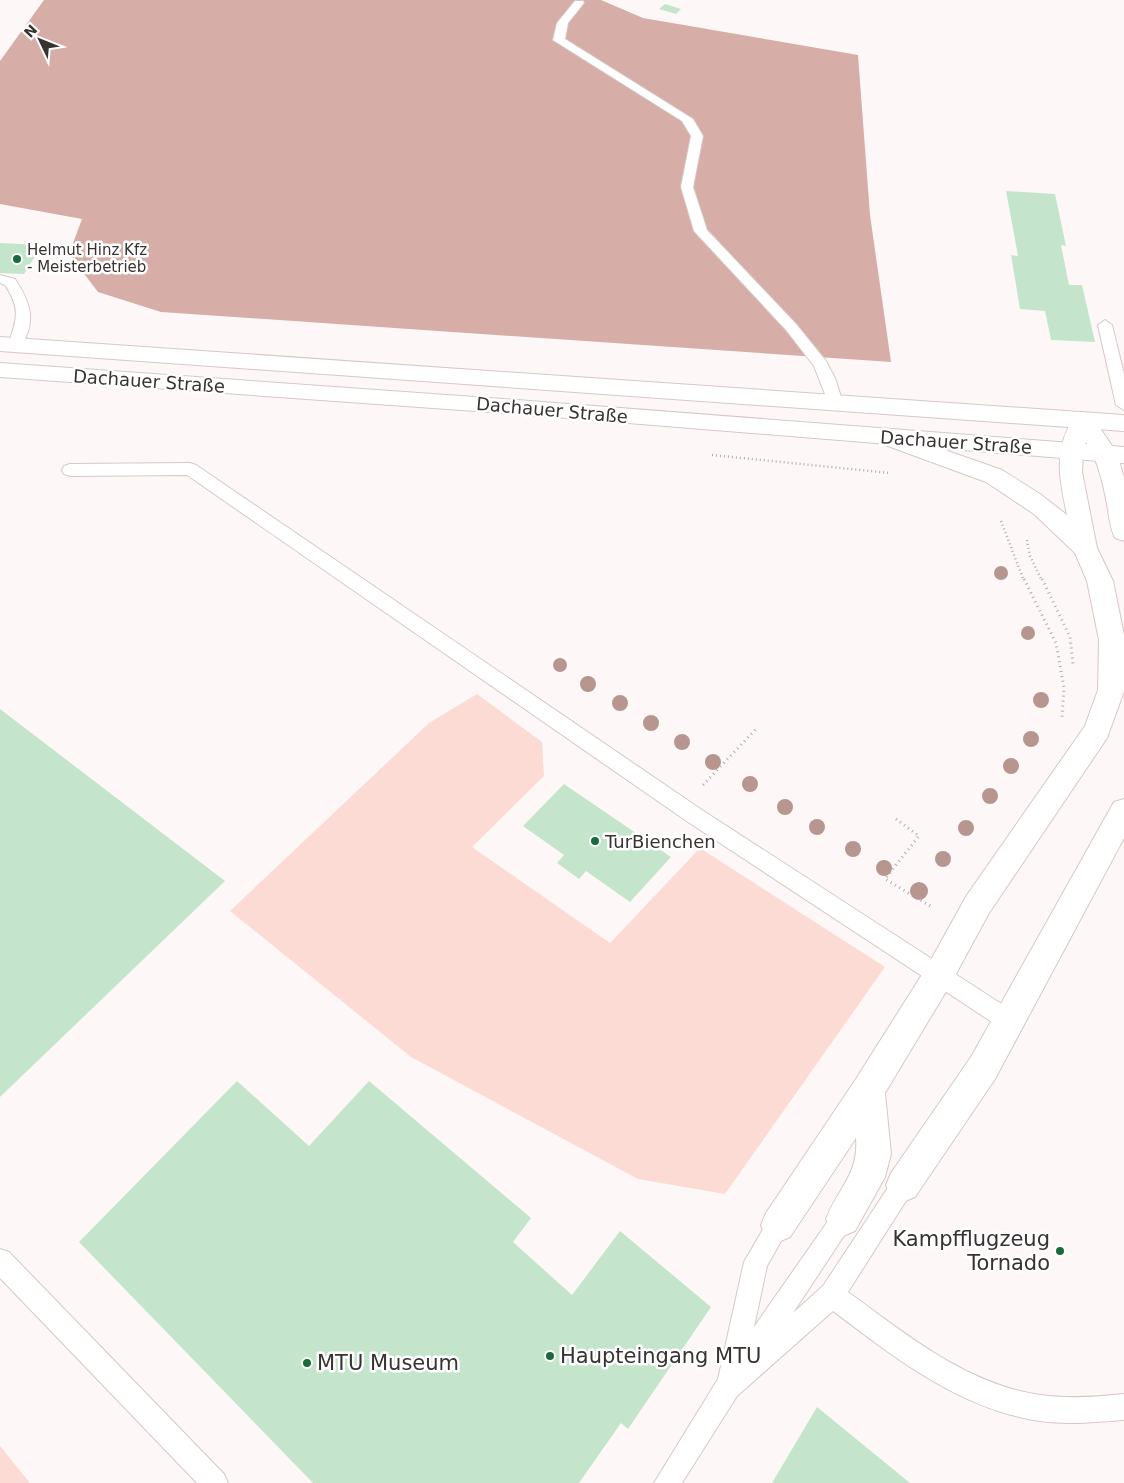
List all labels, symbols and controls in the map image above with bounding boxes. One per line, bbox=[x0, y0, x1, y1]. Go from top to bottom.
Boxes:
north arrow bbox=[15, 15, 65, 65]
text: N bbox=[21, 21, 40, 41]
place label: Helmut Hinz Kfz - Meisterbetrieb bbox=[27, 241, 147, 276]
marker: Helmut Hinz Kfz - Meisterbetrieb bbox=[11, 253, 23, 265]
street label: Dachauer Straße bbox=[72, 365, 226, 397]
street label: Dachauer Straße bbox=[475, 393, 629, 427]
street label: Dachauer Straße bbox=[879, 426, 1033, 458]
place label: TurBienchen bbox=[604, 831, 716, 852]
marker: TurBienchen bbox=[589, 835, 601, 847]
place label: Kampfflugzeug Tornado bbox=[892, 1227, 1050, 1275]
marker: Kampfflugzeug Tornado bbox=[1054, 1245, 1066, 1257]
place label: Haupteingang MTU bbox=[560, 1344, 761, 1368]
marker: Haupteingang MTU bbox=[544, 1350, 556, 1362]
place label: MTU Museum bbox=[317, 1351, 459, 1375]
marker: MTU Museum bbox=[301, 1357, 313, 1369]

